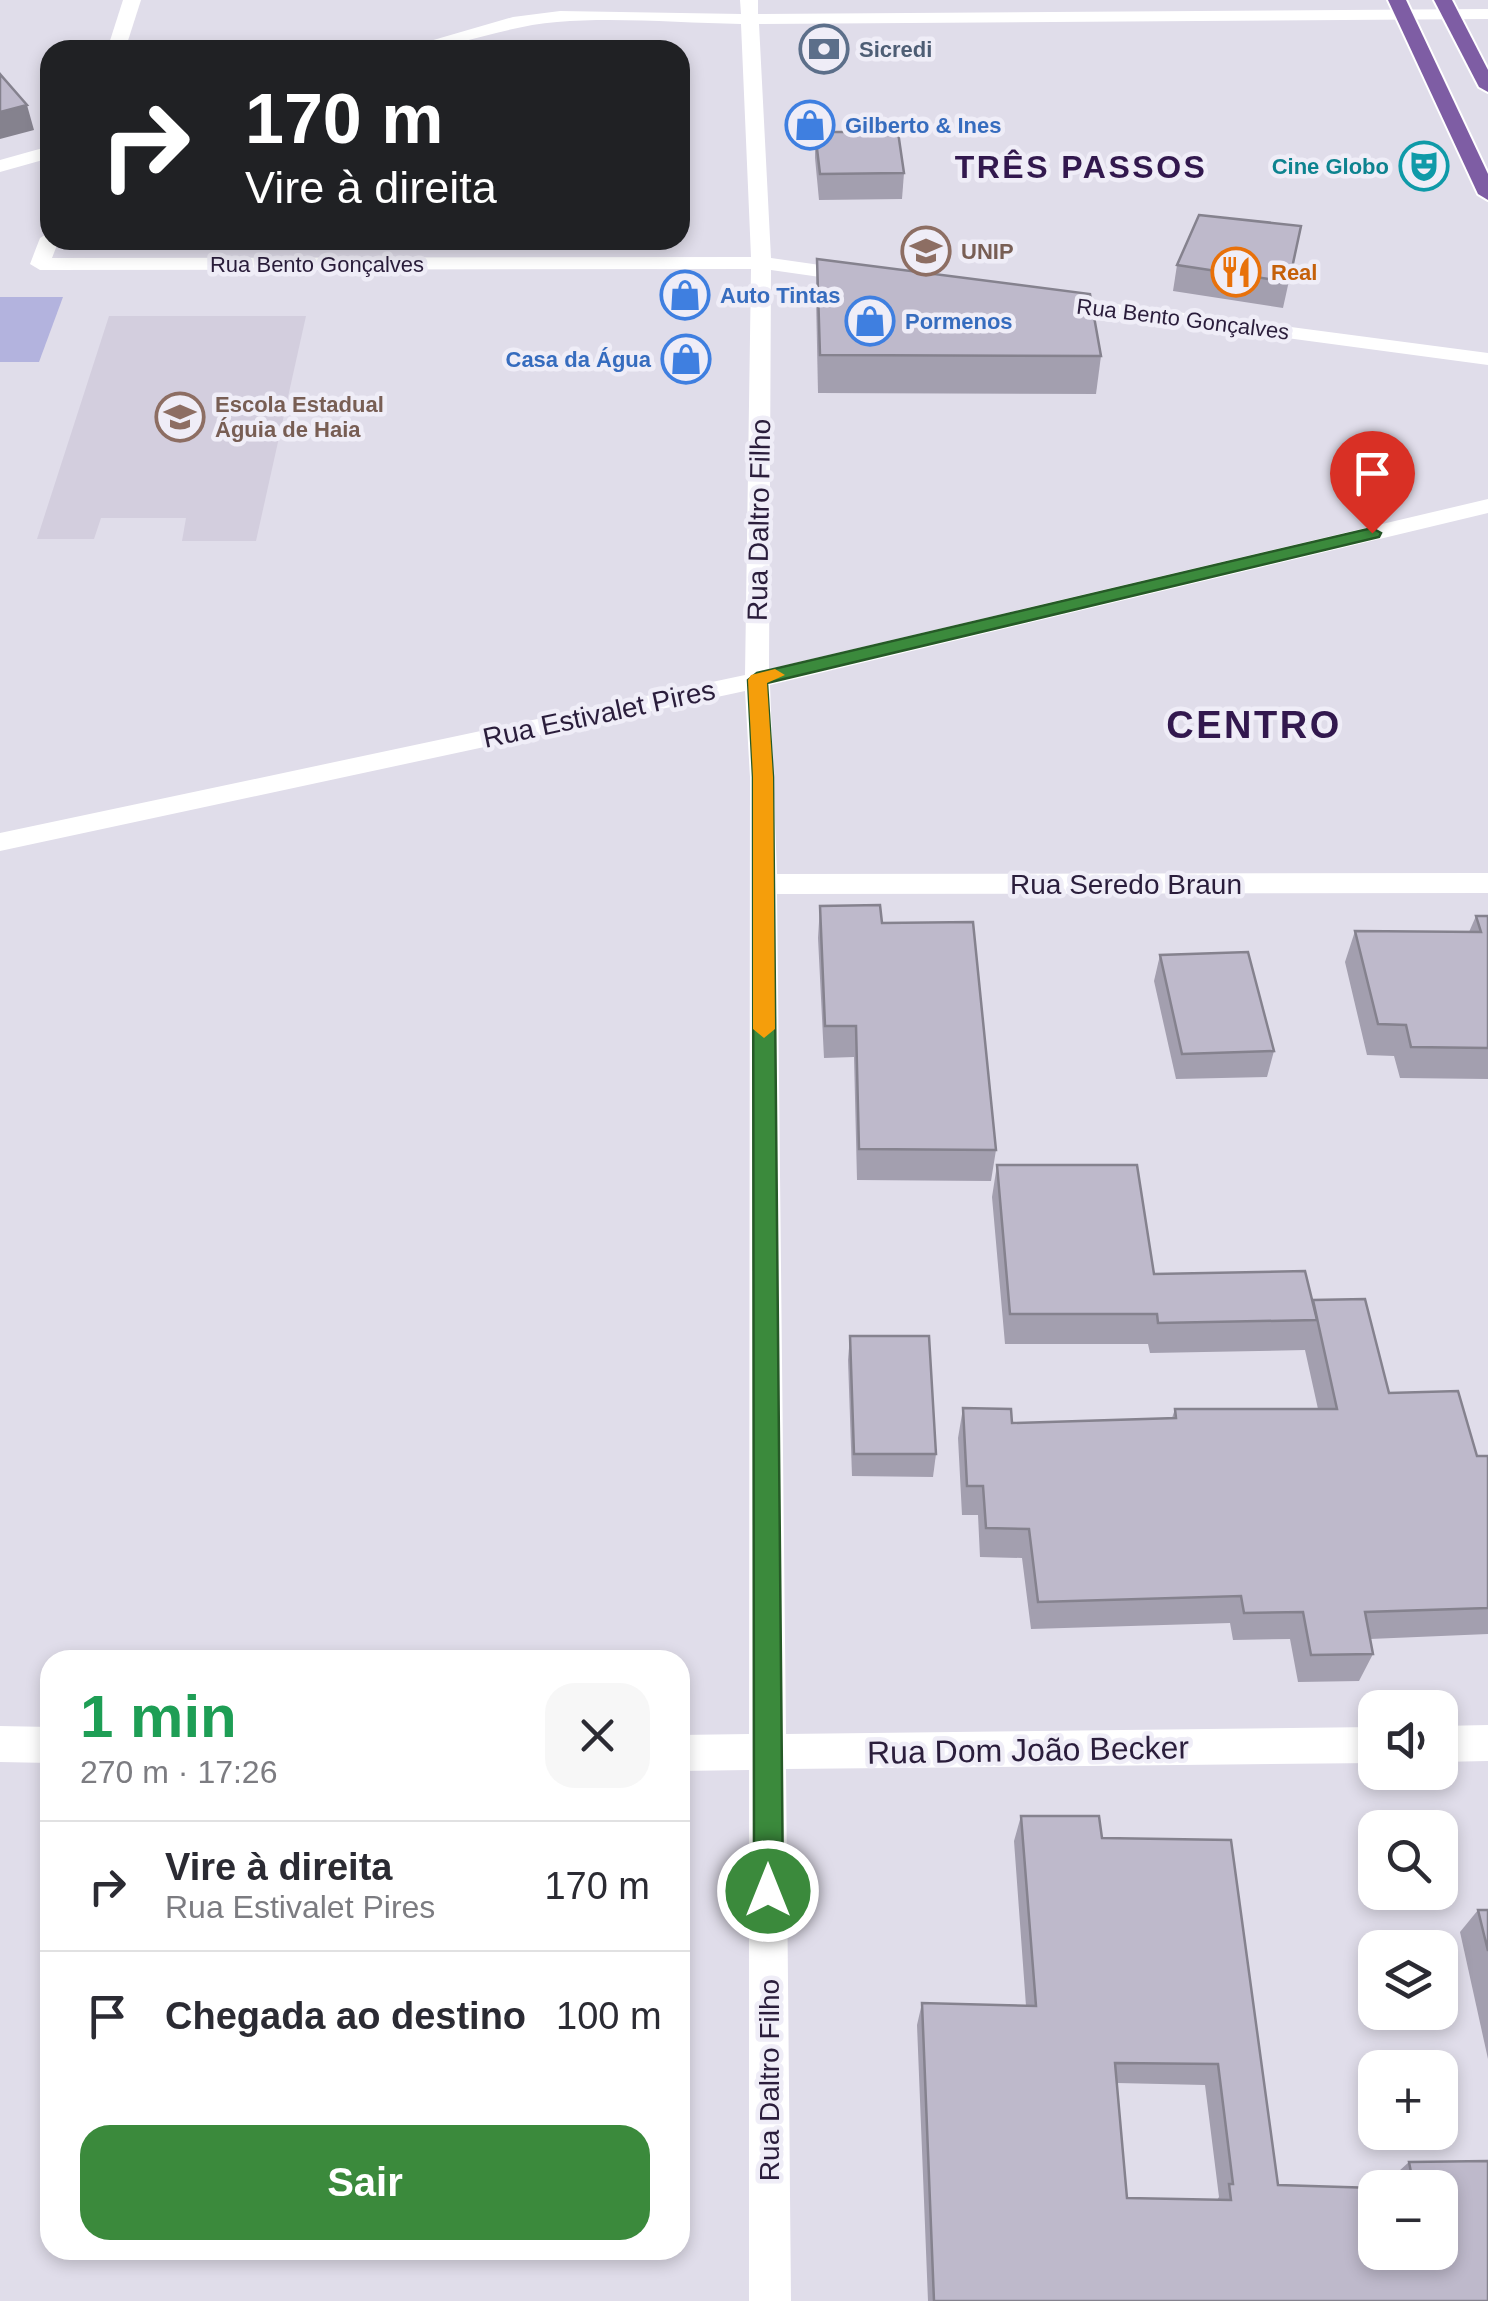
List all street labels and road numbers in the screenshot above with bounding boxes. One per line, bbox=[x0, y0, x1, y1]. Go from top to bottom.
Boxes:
street label: Rua Bento Gonçalves bbox=[210, 252, 424, 277]
street label: Rua Bento Gonçalves bbox=[1075, 294, 1291, 344]
street label: Rua Daltro Filho bbox=[742, 419, 776, 621]
street label: Rua Estivalet Pires bbox=[480, 674, 718, 754]
street label: Rua Seredo Braun bbox=[1010, 869, 1242, 900]
street label: Rua Dom João Becker bbox=[867, 1729, 1190, 1771]
street label: Rua Daltro Filho bbox=[754, 1979, 785, 2181]

